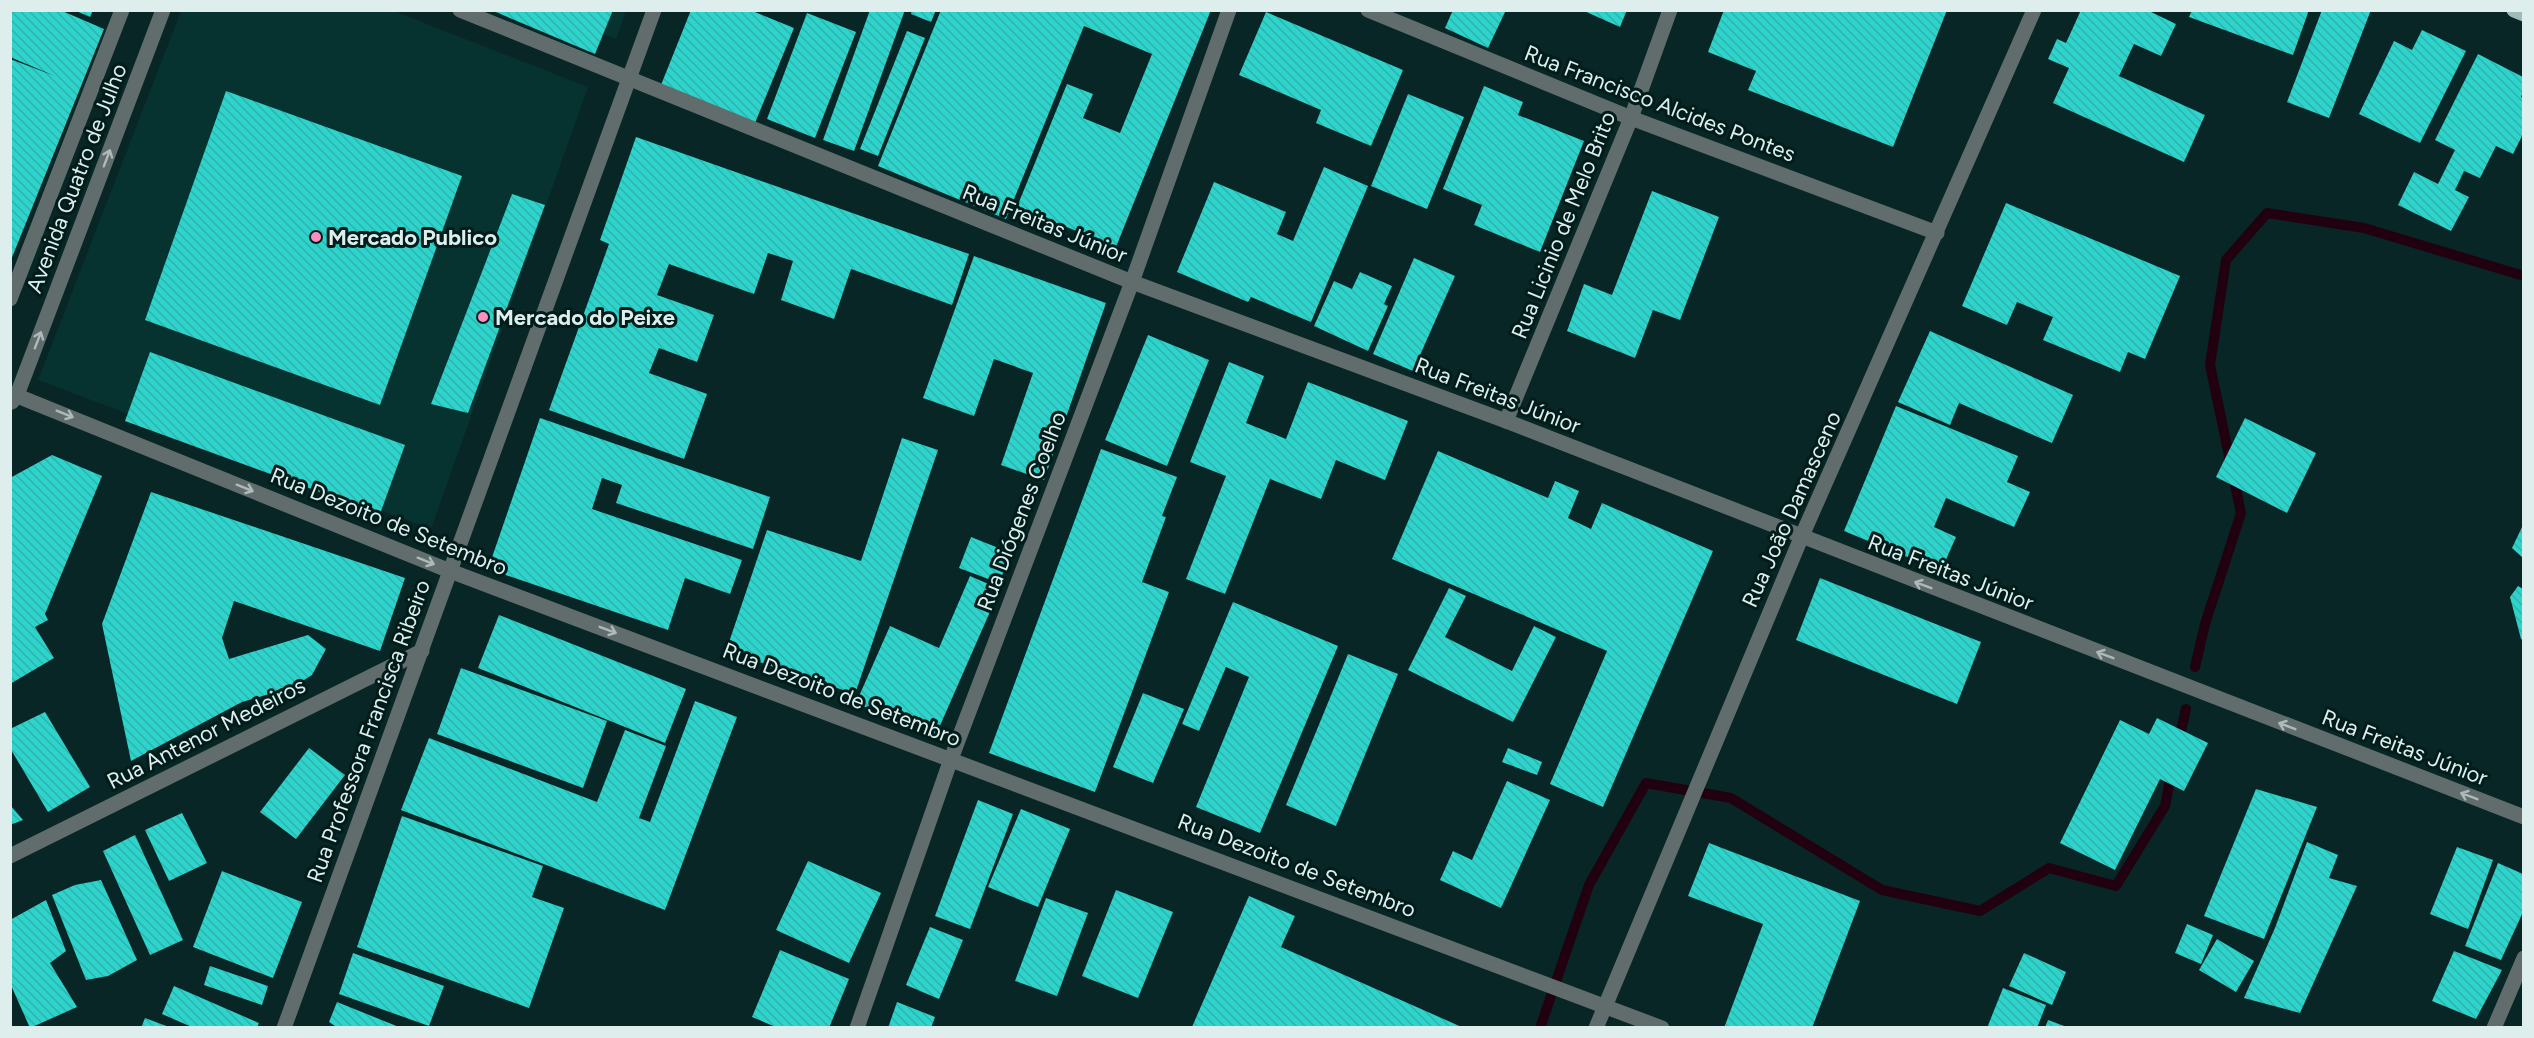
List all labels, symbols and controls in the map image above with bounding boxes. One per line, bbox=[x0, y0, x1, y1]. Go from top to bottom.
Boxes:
street label: Rua Francisco Alcides Pontes bbox=[1520, 39, 1799, 168]
street label: Avenida Quatro de Julho bbox=[20, 60, 133, 297]
street label: Rua Licinio de Melo Brito bbox=[1505, 108, 1621, 343]
one-way arrow bbox=[102, 149, 113, 168]
street label: Rua Freitas Júnior bbox=[958, 178, 1132, 269]
place label: Mercado Publico bbox=[328, 224, 497, 251]
marker: Mercado Publico bbox=[309, 230, 323, 244]
place label: Mercado do Peixe bbox=[495, 304, 675, 331]
marker: Mercado do Peixe bbox=[476, 310, 490, 324]
one-way arrow bbox=[33, 332, 44, 350]
street label: Rua Freitas Júnior bbox=[1411, 351, 1585, 440]
street label: Rua João Damasceno bbox=[1736, 407, 1847, 611]
street label: Rua Diógenes Coelho bbox=[971, 408, 1072, 615]
one-way arrow bbox=[55, 409, 74, 420]
street label: Rua Dezoito de Setembro bbox=[267, 462, 511, 581]
one-way arrow bbox=[236, 483, 254, 494]
street label: Rua Freitas Júnior bbox=[1864, 528, 2038, 617]
one-way arrow bbox=[416, 556, 435, 567]
street label: Rua Professora Francisca Ribeiro bbox=[301, 576, 436, 886]
one-way arrow bbox=[1915, 579, 1933, 590]
one-way arrow bbox=[599, 626, 617, 637]
street label: Rua Dezoito de Setembro bbox=[719, 637, 965, 752]
one-way arrow bbox=[2096, 649, 2115, 660]
street label: Rua Antenor Medeiros bbox=[102, 672, 310, 795]
street label: Rua Freitas Júnior bbox=[2318, 703, 2492, 792]
one-way arrow bbox=[2278, 719, 2297, 730]
one-way arrow bbox=[2460, 790, 2479, 801]
street label: Rua Dezoito de Setembro bbox=[1174, 808, 1420, 923]

